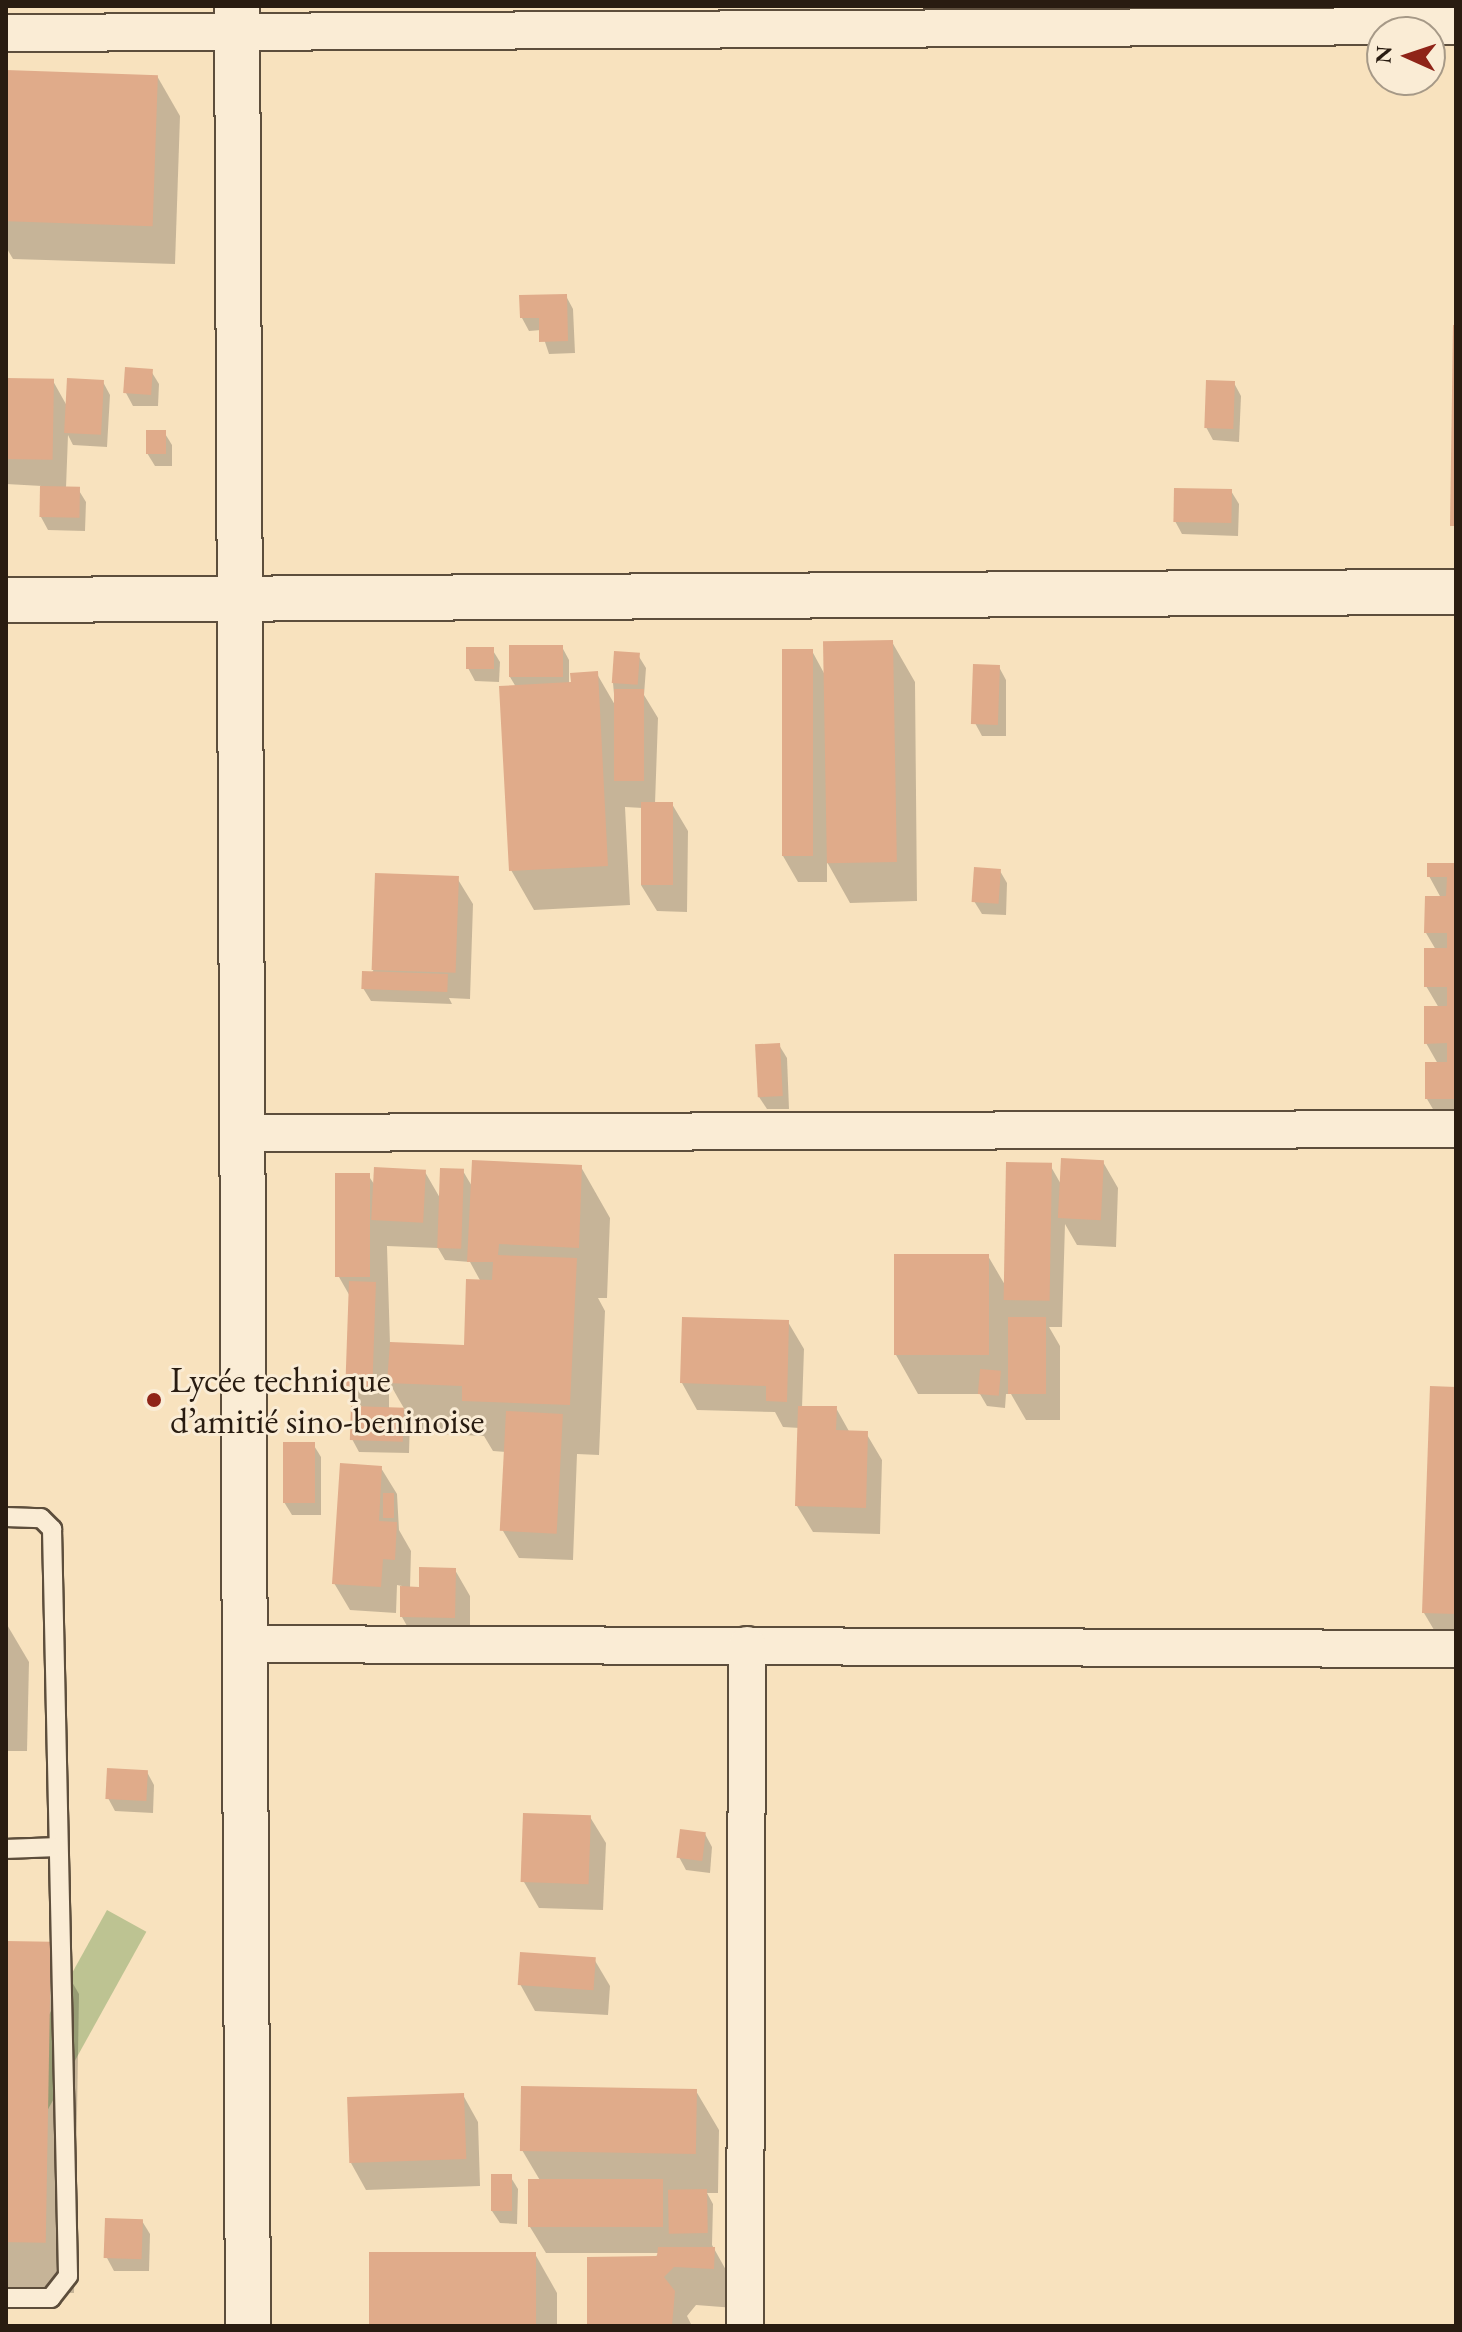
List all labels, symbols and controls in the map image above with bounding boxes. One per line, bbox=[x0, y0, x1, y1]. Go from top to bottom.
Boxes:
north arrow bbox=[1366, 16, 1446, 96]
text: N bbox=[1369, 45, 1398, 64]
place label: Lycée technique d’amitié sino-beninoise bbox=[170, 1357, 485, 1442]
marker: Lycée technique d’amitié sino-beninoise bbox=[145, 1391, 163, 1409]

